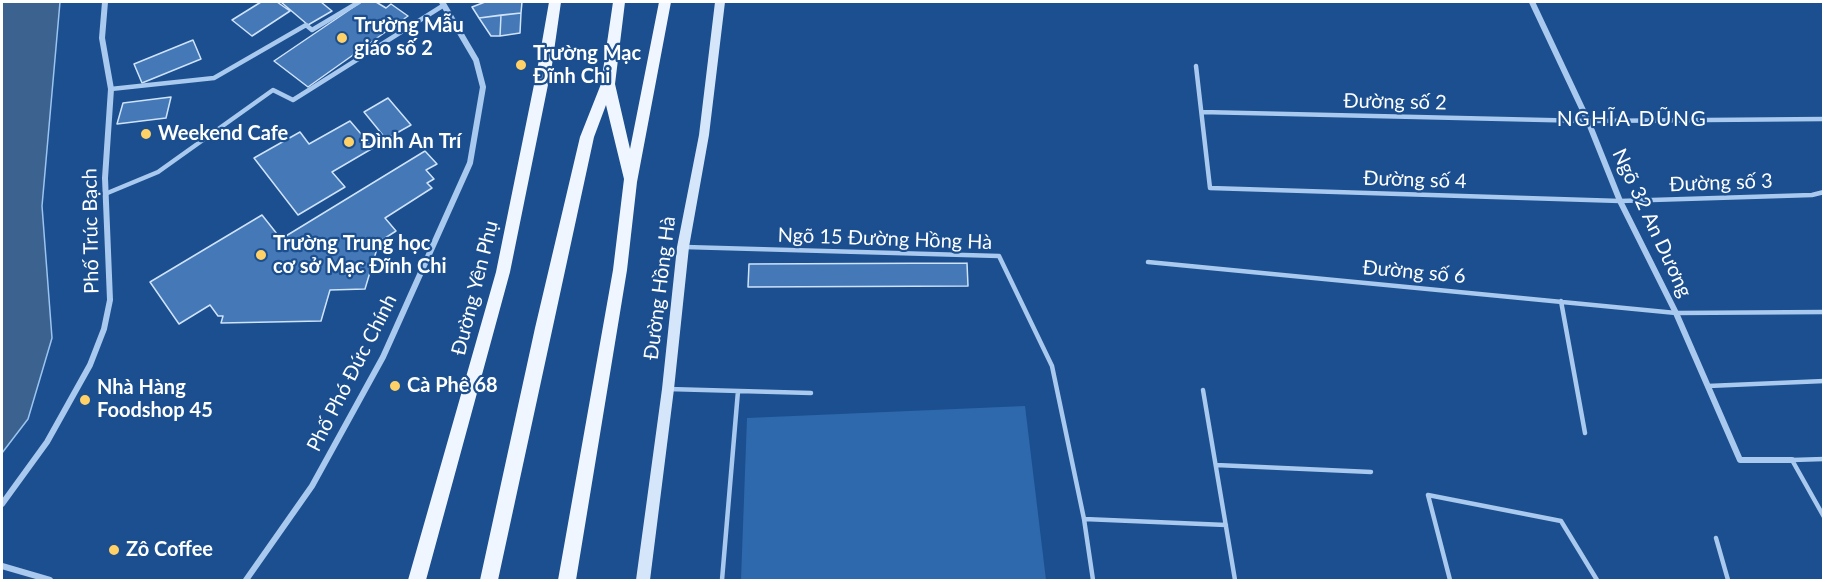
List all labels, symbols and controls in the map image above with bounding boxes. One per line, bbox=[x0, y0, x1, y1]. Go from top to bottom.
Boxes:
place label: Trường Mẫu giáo số 2 bbox=[354, 14, 464, 61]
marker: Trường Mẫu giáo số 2 bbox=[335, 31, 349, 45]
place label: Trường Mạc Đĩnh Chi bbox=[533, 42, 641, 89]
marker: Trường Mạc Đĩnh Chi bbox=[514, 58, 528, 72]
street label: Đường số 2 bbox=[1343, 89, 1447, 115]
district label: NGHĨA DŨNG bbox=[1557, 106, 1707, 132]
place label: Weekend Cafe bbox=[158, 122, 288, 146]
marker: Weekend Cafe bbox=[139, 127, 153, 141]
place label: Đình An Trí bbox=[361, 130, 461, 154]
marker: Đình An Trí bbox=[342, 135, 356, 149]
street label: Ngõ 32 An Dương bbox=[1607, 145, 1697, 301]
street label: Đường số 4 bbox=[1363, 166, 1467, 194]
street label: Phố Trúc Bạch bbox=[78, 168, 104, 294]
street label: Đường số 3 bbox=[1669, 169, 1773, 197]
street label: Đường Hồng Hà bbox=[639, 215, 681, 361]
street label: Đường Yên Phụ bbox=[447, 218, 503, 358]
street label: Ngõ 15 Đường Hồng Hà bbox=[777, 223, 993, 255]
place label: Trường Trung học cơ sở Mạc Đĩnh Chi bbox=[273, 232, 447, 279]
marker: Trường Trung học cơ sở Mạc Đĩnh Chi bbox=[254, 248, 268, 262]
street label: Đường số 6 bbox=[1361, 256, 1467, 288]
street label: Phố Phó Đức Chính bbox=[302, 290, 402, 456]
place label: Cà Phê 68 bbox=[407, 374, 498, 398]
place label: Nhà Hàng Foodshop 45 bbox=[97, 376, 213, 423]
marker: Cà Phê 68 bbox=[388, 379, 402, 393]
marker: Nhà Hàng Foodshop 45 bbox=[78, 393, 92, 407]
place label: Zô Coffee bbox=[126, 538, 213, 562]
marker: Zô Coffee bbox=[107, 543, 121, 557]

